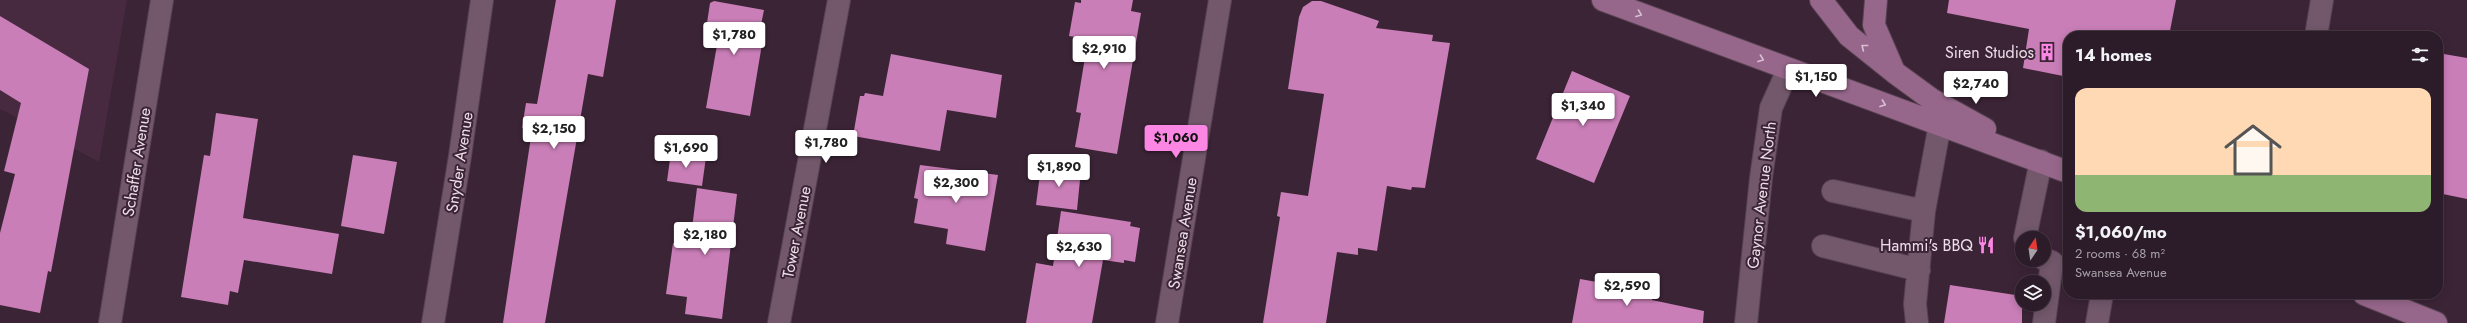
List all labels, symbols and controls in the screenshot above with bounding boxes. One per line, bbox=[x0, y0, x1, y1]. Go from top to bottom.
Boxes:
one-way arrow bbox=[1636, 9, 1643, 17]
pin: $1,780 bbox=[701, 22, 767, 56]
text: $1,780 bbox=[712, 25, 756, 44]
pin: $2,910 bbox=[1071, 36, 1137, 70]
text: $2,910 bbox=[1082, 39, 1126, 58]
place label: Siren Studios bbox=[1945, 41, 2034, 64]
building icon: Siren Studios bbox=[2037, 42, 2057, 62]
text: 14 homes bbox=[2075, 43, 2152, 67]
icon: filters bbox=[2409, 44, 2431, 66]
one-way arrow bbox=[1861, 45, 1868, 52]
one-way arrow bbox=[1758, 55, 1765, 63]
pin: $1,150 bbox=[1783, 64, 1849, 98]
text: $1,150 bbox=[1795, 67, 1837, 86]
pin: $2,740 bbox=[1943, 71, 2009, 105]
text: $2,740 bbox=[1953, 74, 1999, 93]
pin: $1,340 bbox=[1550, 93, 1616, 127]
text: $1,340 bbox=[1561, 96, 1605, 115]
one-way arrow bbox=[1880, 99, 1887, 108]
street label: Schaffer Avenue bbox=[117, 106, 156, 218]
street label: Snyder Avenue bbox=[440, 110, 479, 214]
icon: home bbox=[2217, 114, 2289, 186]
pin: $2,150 bbox=[521, 116, 587, 150]
text: $2,150 bbox=[532, 119, 576, 138]
street label: Gaynor Avenue North bbox=[1741, 120, 1782, 270]
pin: $1,060 bbox=[1143, 125, 1209, 159]
text: $1,060 bbox=[1154, 128, 1198, 147]
pin: $1,780 bbox=[793, 130, 859, 164]
text: $1,780 bbox=[804, 133, 848, 152]
pin: $1,690 bbox=[653, 135, 719, 169]
text: $1,690 bbox=[664, 138, 708, 157]
pin: $1,890 bbox=[1026, 154, 1092, 188]
text: $1,890 bbox=[1037, 157, 1081, 176]
pin: $2,300 bbox=[923, 170, 989, 204]
text: $2,300 bbox=[933, 173, 979, 192]
street label: Swansea Avenue bbox=[1162, 176, 1203, 291]
street label: Tower Avenue bbox=[776, 184, 817, 280]
text: $1,060/mo bbox=[2075, 220, 2167, 244]
pin: $2,180 bbox=[672, 222, 738, 256]
text: $2,180 bbox=[683, 225, 727, 244]
north arrow bbox=[2015, 231, 2051, 267]
map controls bbox=[2015, 231, 2051, 311]
pin: $2,630 bbox=[1046, 234, 1112, 268]
place label: Hammi's BBQ bbox=[1880, 234, 1973, 257]
restaurant icon: Hammi's BBQ bbox=[1976, 235, 1996, 255]
text: $2,630 bbox=[1056, 237, 1102, 256]
text: 2 rooms · 68 m² bbox=[2075, 244, 2165, 263]
text: Swansea Avenue bbox=[2075, 263, 2167, 282]
pin: $2,590 bbox=[1594, 273, 1660, 307]
button: layers bbox=[2015, 275, 2051, 311]
text: $2,590 bbox=[1604, 276, 1650, 295]

